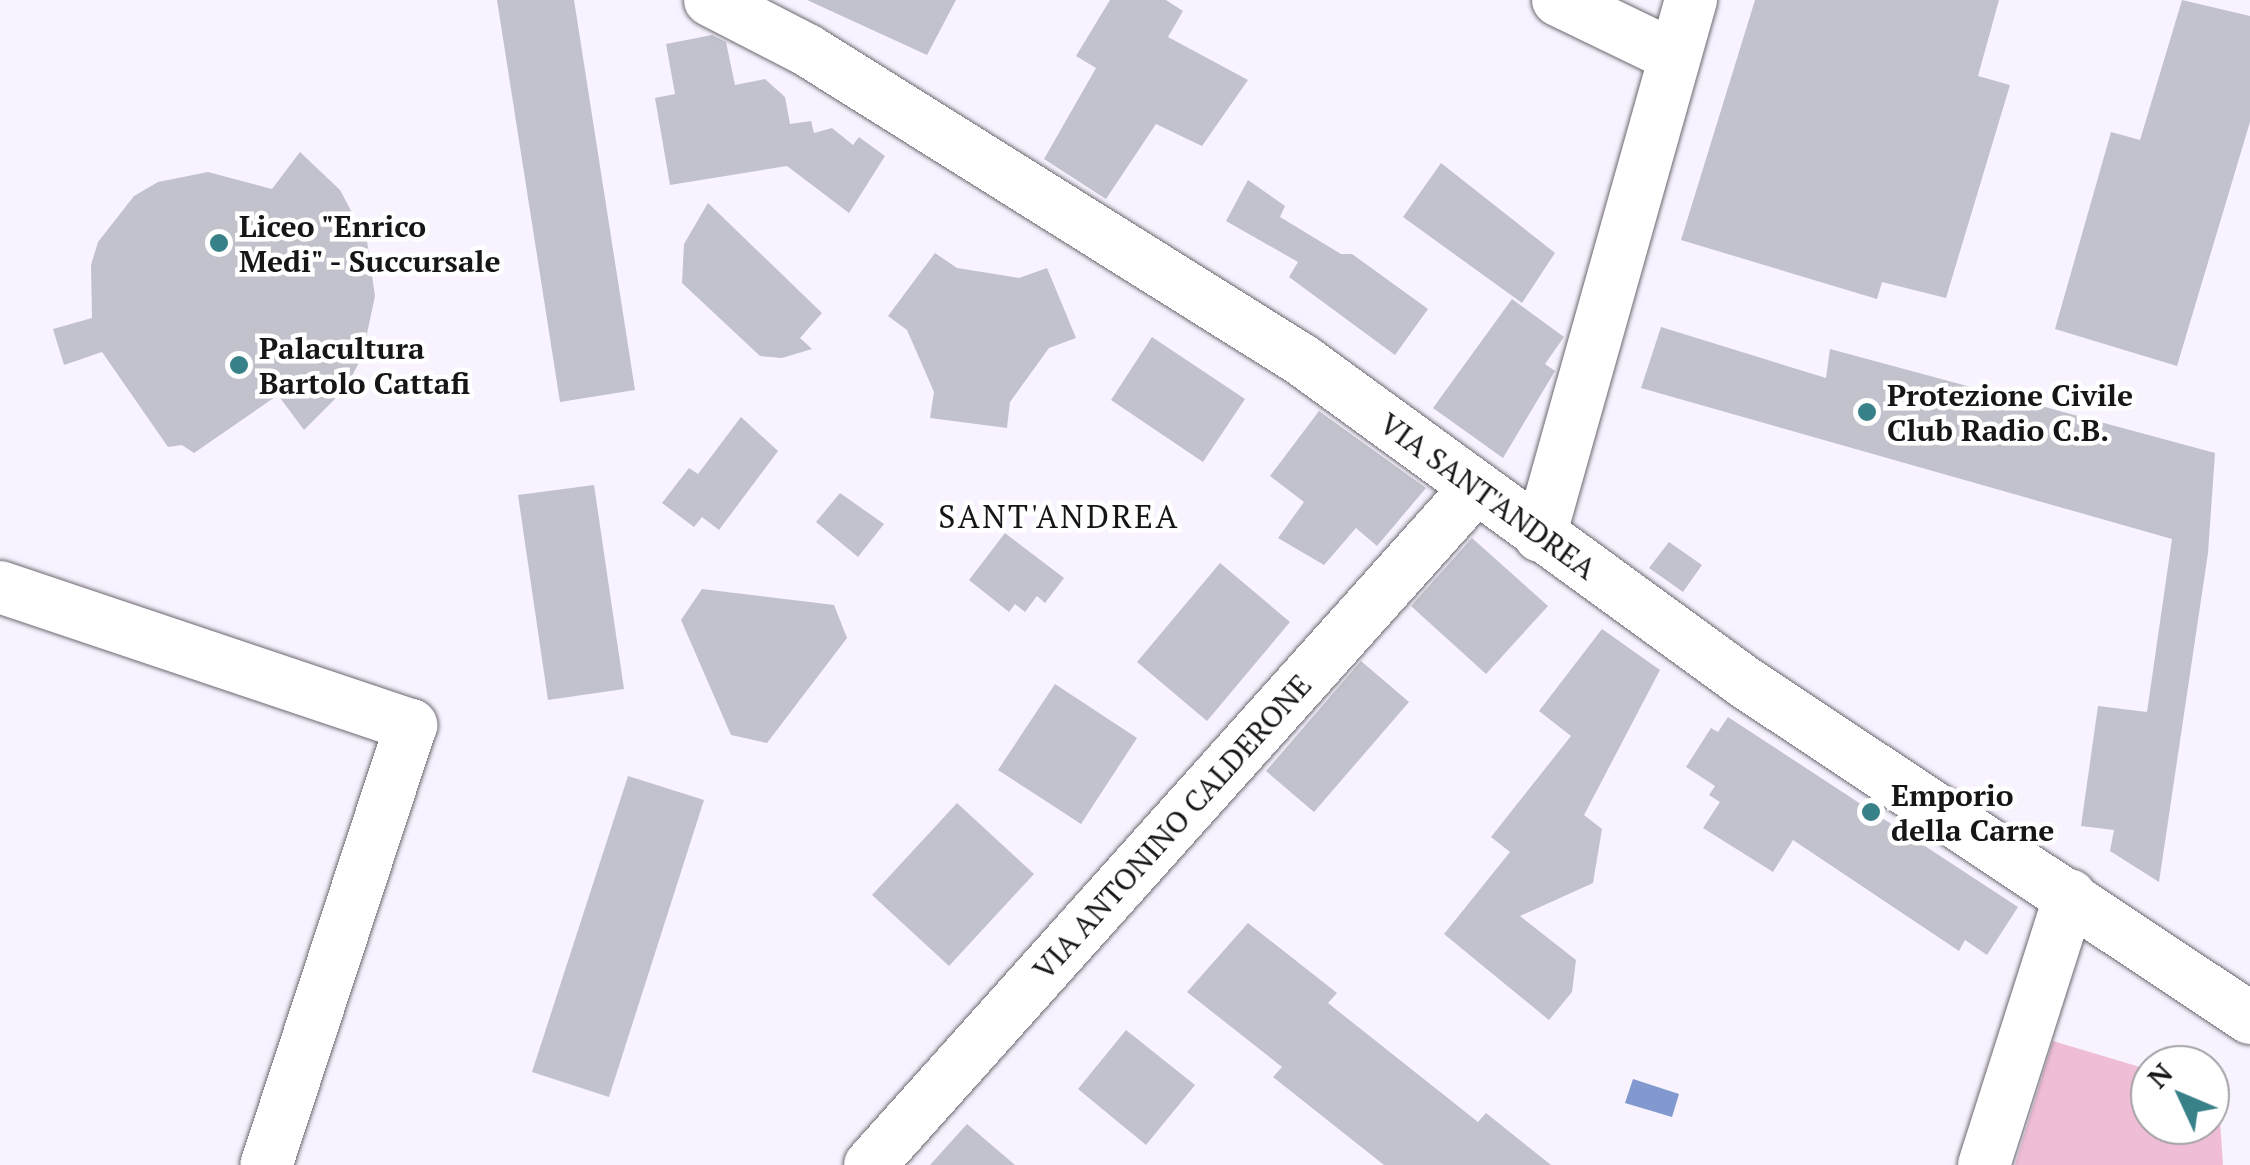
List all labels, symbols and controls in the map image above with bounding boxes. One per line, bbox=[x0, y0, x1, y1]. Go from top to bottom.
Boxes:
place label: Liceo "Enrico Medi" - Succursale bbox=[239, 208, 504, 278]
marker: Liceo "Enrico Medi" - Succursale bbox=[208, 232, 230, 254]
place label: Palacultura Bartolo Cattafi bbox=[259, 330, 470, 400]
marker: Palacultura Bartolo Cattafi bbox=[228, 354, 250, 376]
place label: Protezione Civile Club Radio C.B. bbox=[1887, 377, 2133, 448]
marker: Protezione Civile Club Radio C.B. bbox=[1856, 401, 1878, 423]
street label: VIA SANT'ANDREA bbox=[1372, 405, 1604, 587]
district label: SANT'ANDREA bbox=[938, 497, 1180, 535]
street label: VIA ANTONINO CALDERONE bbox=[1025, 667, 1319, 987]
place label: Emporio della Carne bbox=[1891, 777, 2054, 848]
marker: Emporio della Carne bbox=[1860, 801, 1882, 823]
north arrow bbox=[2130, 1045, 2230, 1145]
text: N bbox=[2139, 1055, 2180, 1096]

